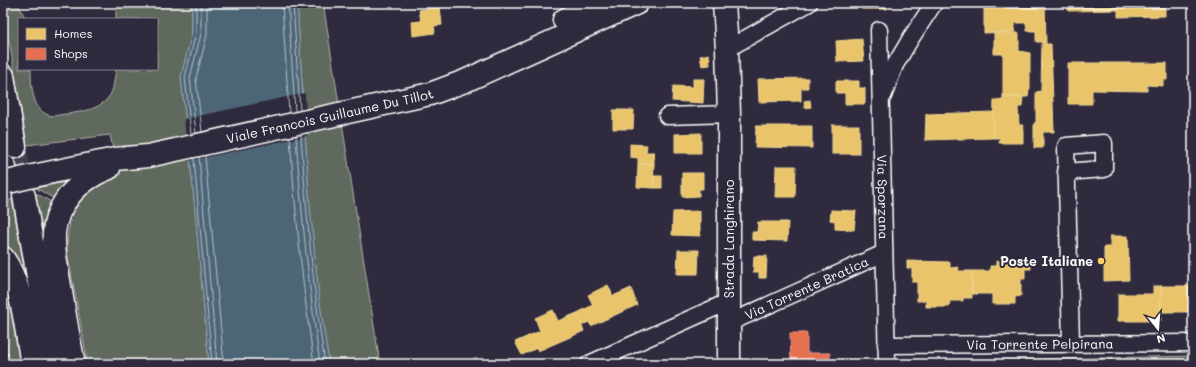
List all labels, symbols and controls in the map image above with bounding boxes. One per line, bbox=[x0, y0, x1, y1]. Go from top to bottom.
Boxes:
legend bbox=[18, 18, 158, 70]
text: Homes bbox=[54, 25, 93, 41]
text: Shops bbox=[54, 45, 88, 61]
street label: Viale Francois Guillaume Du Tillot bbox=[225, 84, 436, 147]
street label: Via Sporzana bbox=[874, 154, 893, 240]
street label: Strada Langhirano bbox=[720, 179, 737, 298]
street label: Via Torrente Bratica bbox=[742, 252, 871, 323]
place label: Poste Italiane bbox=[1000, 252, 1093, 269]
marker: Poste Italiane bbox=[1096, 256, 1106, 266]
north arrow bbox=[1138, 309, 1178, 349]
text: N bbox=[1155, 331, 1167, 347]
street label: Via Torrente Pelpirana bbox=[966, 335, 1114, 352]

